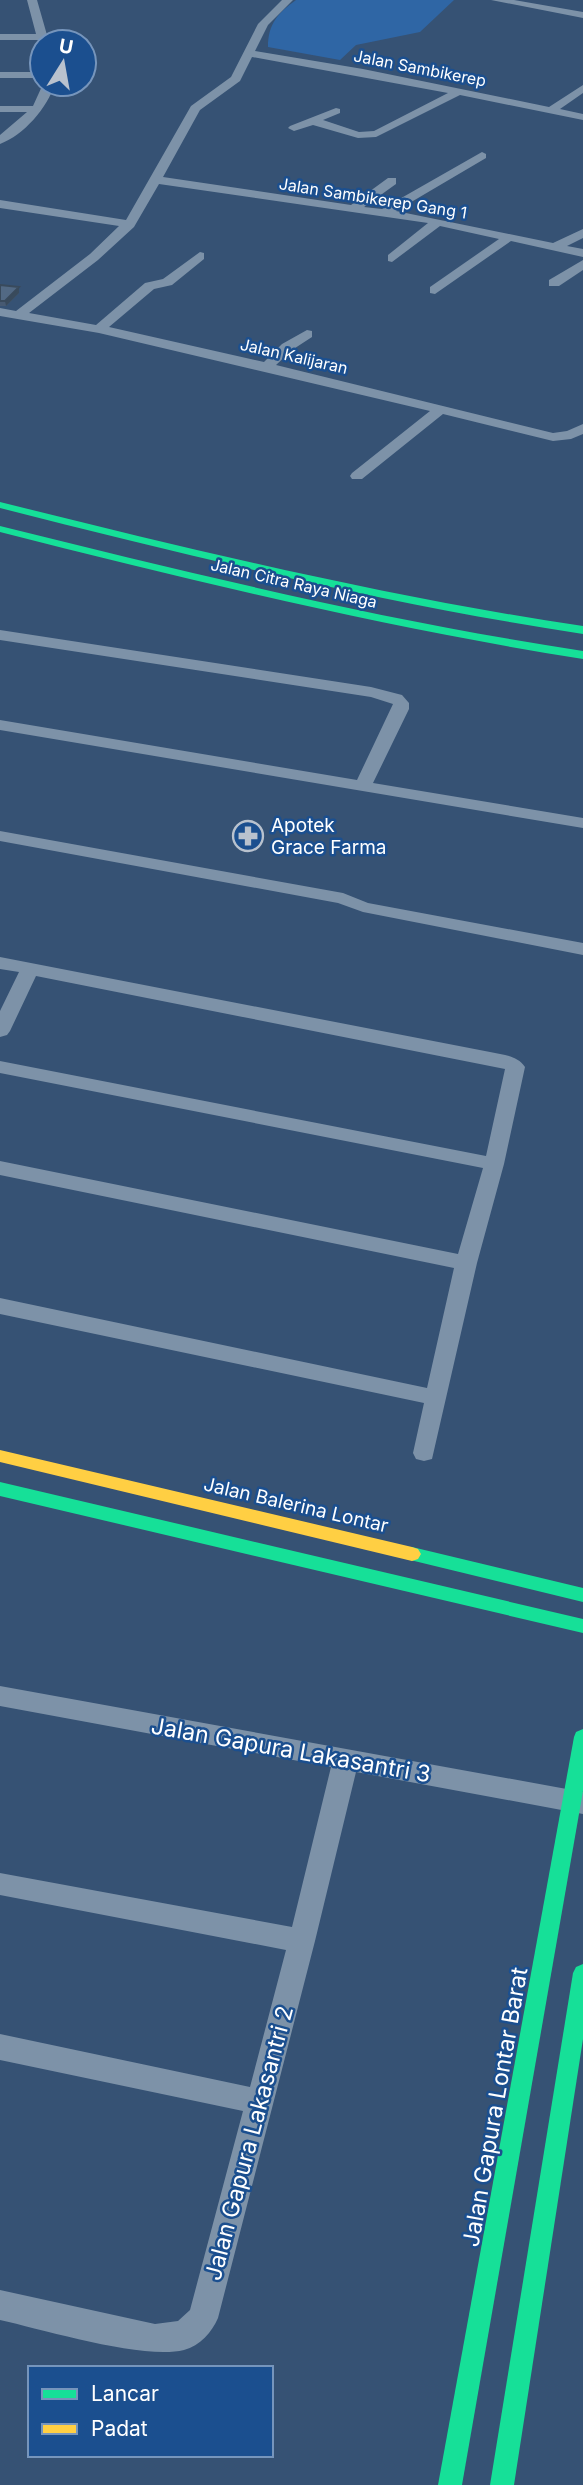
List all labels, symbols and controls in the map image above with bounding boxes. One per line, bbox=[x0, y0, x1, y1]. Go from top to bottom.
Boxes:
north arrow bbox=[28, 28, 98, 98]
text: U bbox=[57, 34, 75, 59]
street label: Jalan Sambikerep bbox=[352, 45, 488, 91]
street label: Jalan Sambikerep Gang 1 bbox=[278, 173, 468, 223]
street label: Jalan Kalijaran bbox=[238, 334, 350, 378]
street label: Jalan Citra Raya Niaga bbox=[209, 554, 379, 612]
place label: Apotek Grace Farma bbox=[271, 814, 386, 859]
pharmacy icon: Apotek Grace Farma bbox=[231, 819, 265, 853]
street label: Jalan Balerina Lontar bbox=[201, 1473, 391, 1537]
street label: Jalan Gapura Lakasantri 3 bbox=[149, 1712, 433, 1788]
street label: Jalan Gapura Lontar Barat bbox=[457, 1964, 533, 2249]
street label: Jalan Gapura Lakasantri 2 bbox=[199, 2003, 299, 2283]
legend bbox=[28, 2366, 273, 2457]
text: Lancar bbox=[91, 2381, 159, 2406]
text: Padat bbox=[91, 2416, 148, 2441]

